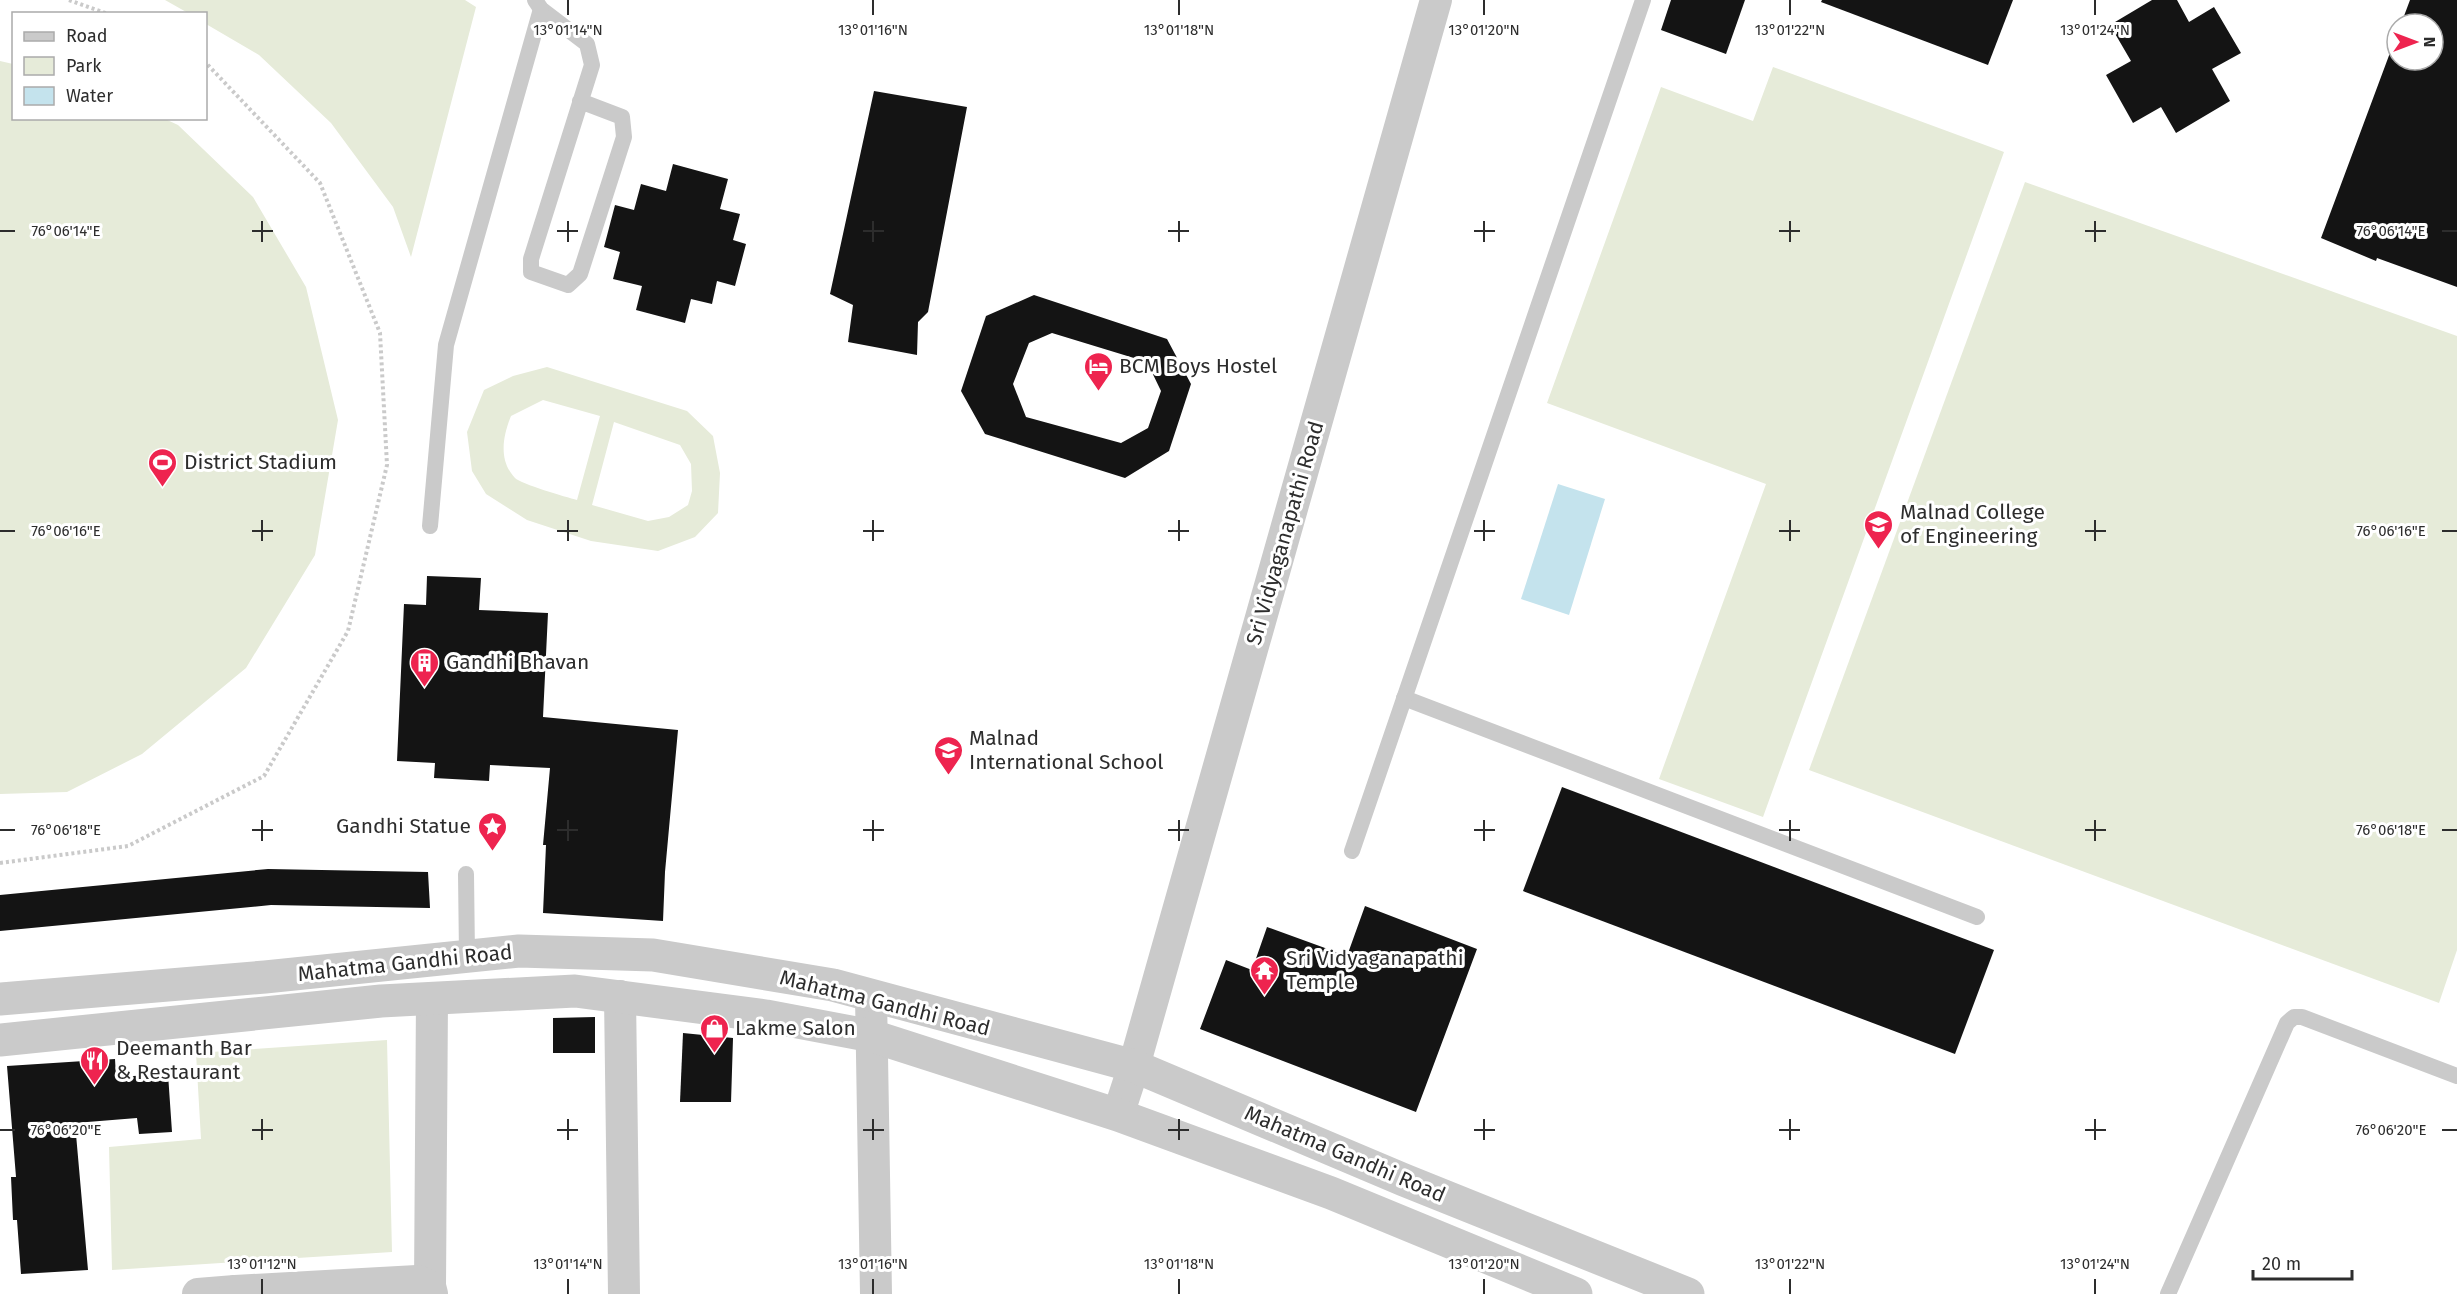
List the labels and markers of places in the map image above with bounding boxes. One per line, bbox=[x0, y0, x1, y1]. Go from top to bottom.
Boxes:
hotel icon: BCM Boys Hostel bbox=[1082, 350, 1114, 392]
place label: BCM Boys Hostel bbox=[1119, 353, 1277, 379]
sports icon: District Stadium bbox=[147, 446, 179, 488]
place label: District Stadium bbox=[184, 449, 337, 475]
place label: Malnad College of Engineering bbox=[1900, 499, 2045, 549]
school or university icon: Malnad College of Engineering bbox=[1863, 508, 1895, 550]
building icon: Gandhi Bhavan bbox=[409, 646, 441, 688]
place label: Gandhi Bhavan bbox=[446, 649, 589, 675]
place label: Malnad International School bbox=[969, 725, 1164, 775]
school or university icon: Malnad International School bbox=[932, 734, 964, 776]
place icon: Gandhi Statue bbox=[476, 810, 508, 852]
place label: Gandhi Statue bbox=[336, 813, 471, 839]
place label: Sri Vidyaganapathi Temple bbox=[1286, 945, 1464, 995]
temple icon: Sri Vidyaganapathi Temple bbox=[1249, 954, 1281, 996]
shop icon: Lakme Salon bbox=[698, 1012, 730, 1054]
place label: Lakme Salon bbox=[735, 1015, 856, 1041]
place label: Deemanth Bar & Restaurant bbox=[116, 1035, 252, 1085]
restaurant icon: Deemanth Bar & Restaurant bbox=[79, 1044, 111, 1086]

